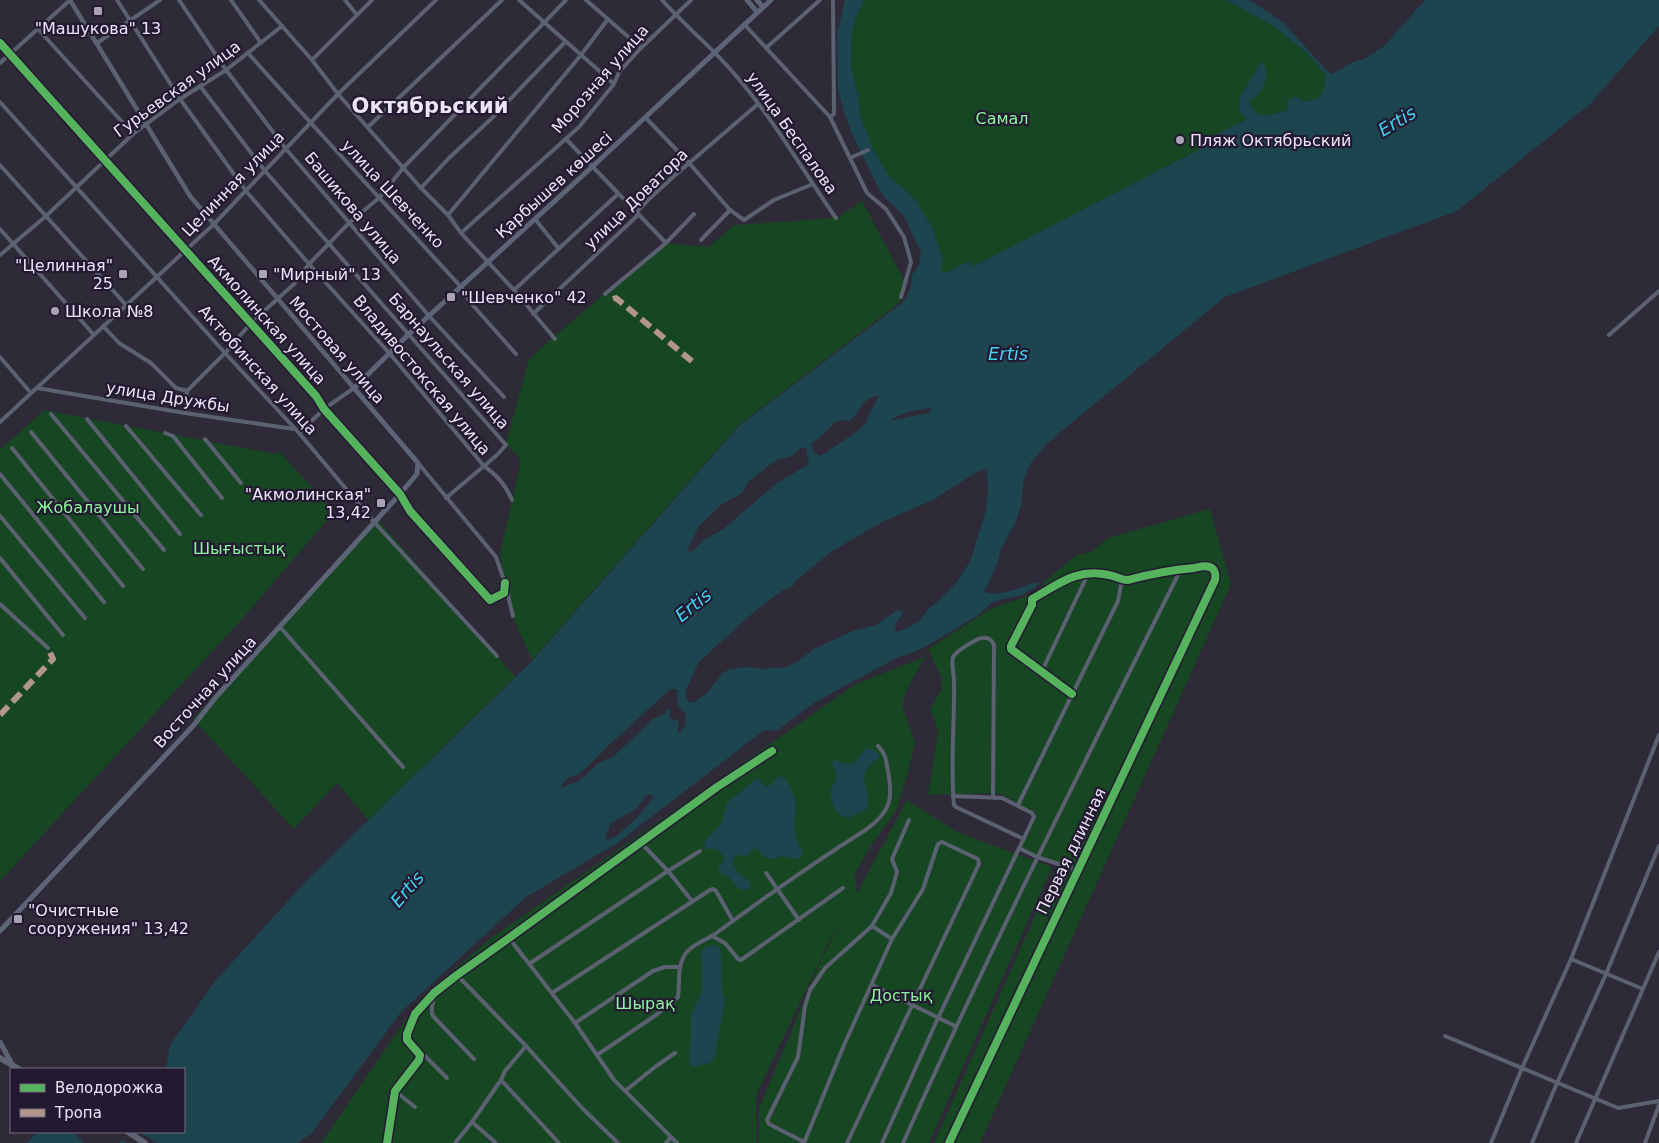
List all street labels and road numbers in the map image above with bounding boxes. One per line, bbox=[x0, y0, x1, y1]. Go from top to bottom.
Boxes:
street label: Морозная улица bbox=[548, 21, 652, 137]
street label: Гурьевская улица bbox=[110, 37, 244, 141]
street label: улица Беспалова bbox=[743, 68, 841, 198]
street label: Целинная улица bbox=[178, 127, 288, 241]
street label: Қарбышев көшесі bbox=[492, 128, 616, 242]
street label: улица Шевченко bbox=[338, 136, 448, 252]
street label: улица Доватора bbox=[580, 145, 692, 253]
street label: Башикова улица bbox=[301, 148, 405, 268]
street label: Акмолинская улица bbox=[204, 251, 330, 389]
street label: Барнаульская улица bbox=[385, 289, 513, 433]
street label: Владивостокская улица bbox=[349, 291, 495, 459]
street label: Мостовая улица bbox=[285, 292, 389, 408]
street label: Актюбинская улица bbox=[195, 301, 321, 439]
street label: улица Дружбы bbox=[105, 378, 231, 416]
street label: Восточная улица bbox=[150, 632, 260, 752]
street label: Первая длинная bbox=[1032, 785, 1110, 917]

